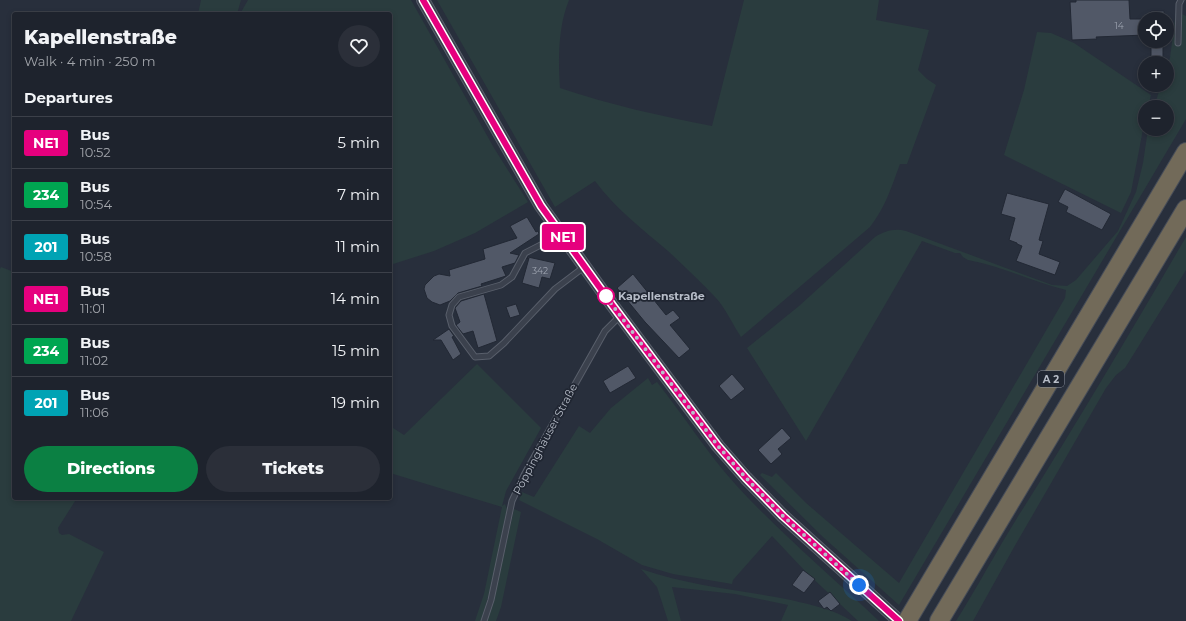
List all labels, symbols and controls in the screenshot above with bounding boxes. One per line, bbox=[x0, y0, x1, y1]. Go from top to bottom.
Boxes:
map controls bbox=[1138, 12, 1174, 136]
button: locate bbox=[1138, 12, 1174, 48]
house number: 14 bbox=[1114, 20, 1124, 31]
button: heart bbox=[338, 25, 380, 67]
text: Kapellenstraße bbox=[24, 26, 177, 49]
text: Walk · 4 min · 250 m bbox=[24, 53, 155, 69]
button: + bbox=[1138, 56, 1174, 92]
text: Departures bbox=[24, 88, 113, 107]
button: − bbox=[1138, 100, 1174, 136]
text: Bus bbox=[80, 125, 110, 144]
text: 5 min bbox=[337, 133, 380, 152]
text: NE1 bbox=[33, 134, 59, 152]
text: 10:52 bbox=[80, 144, 111, 160]
text: Bus bbox=[80, 177, 110, 196]
text: 7 min bbox=[337, 185, 380, 204]
text: 234 bbox=[33, 186, 59, 204]
text: 10:54 bbox=[80, 196, 112, 212]
line badge: NE1 bbox=[540, 224, 586, 250]
text: NE1 bbox=[550, 228, 576, 246]
text: Bus bbox=[80, 229, 110, 248]
text: 11 min bbox=[335, 237, 380, 256]
text: 201 bbox=[34, 238, 58, 256]
text: 10:58 bbox=[80, 248, 112, 264]
house number: 342 bbox=[532, 265, 548, 276]
text: Bus bbox=[80, 281, 110, 300]
marker: Kapellenstraße bbox=[597, 287, 615, 305]
text: 14 min bbox=[331, 289, 380, 308]
place label: Kapellenstraße bbox=[618, 289, 705, 303]
text: NE1 bbox=[33, 290, 59, 308]
text: 11:01 bbox=[80, 300, 105, 316]
text: Bus bbox=[80, 333, 110, 352]
text: 15 min bbox=[332, 341, 380, 360]
text: 234 bbox=[33, 342, 59, 360]
text: 11:02 bbox=[80, 352, 108, 368]
road number: A 2 bbox=[1038, 371, 1064, 387]
street label: Pöppinghäuser Straße bbox=[510, 381, 580, 497]
text: Bus bbox=[80, 385, 110, 404]
text: 19 min bbox=[331, 393, 380, 412]
text: 201 bbox=[34, 394, 58, 412]
text: 11:06 bbox=[80, 404, 109, 420]
button: Directions bbox=[24, 446, 198, 492]
button: Tickets bbox=[206, 446, 380, 492]
your location bbox=[849, 575, 869, 595]

